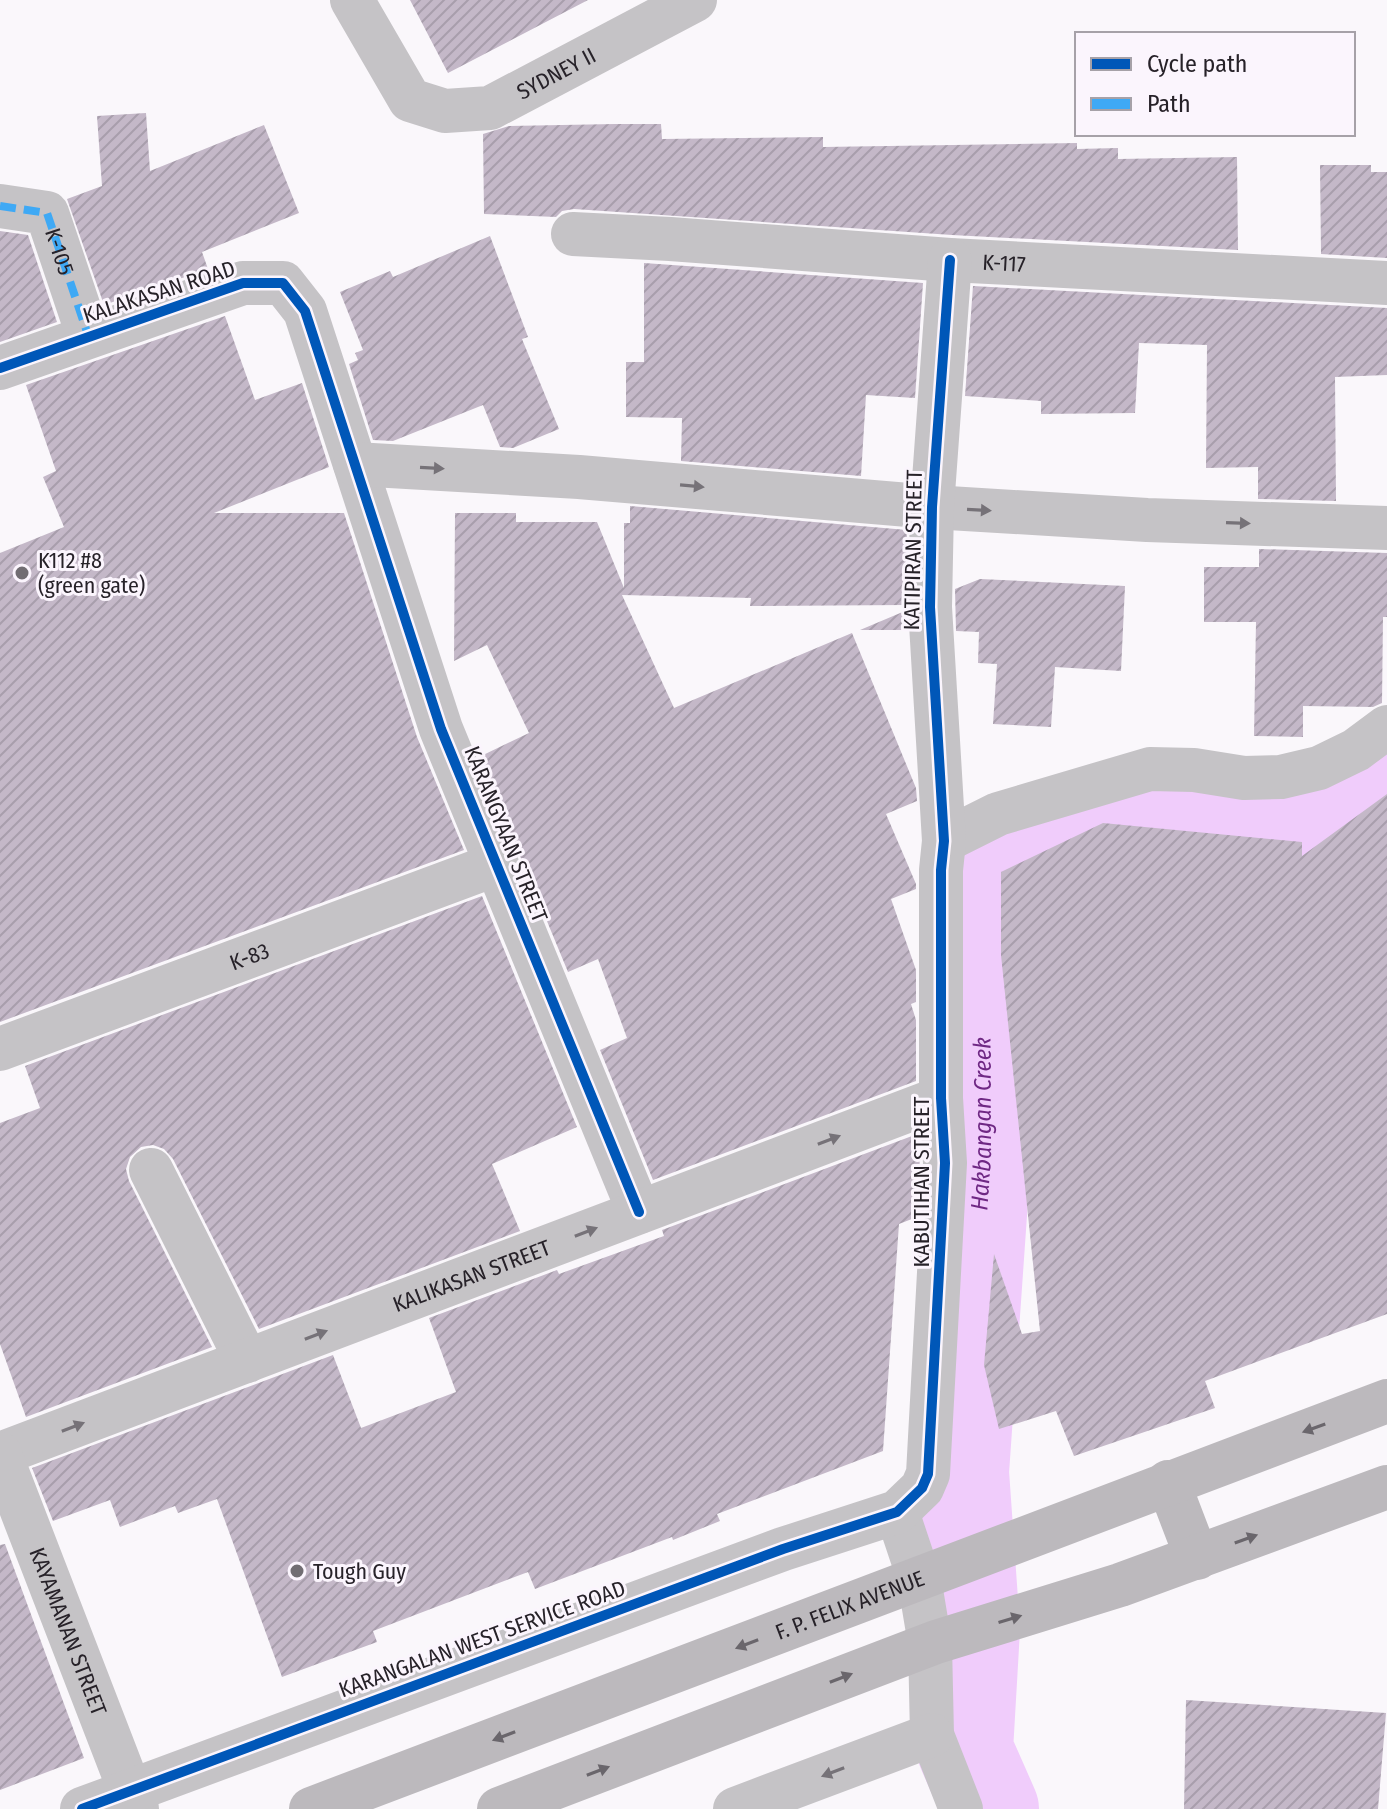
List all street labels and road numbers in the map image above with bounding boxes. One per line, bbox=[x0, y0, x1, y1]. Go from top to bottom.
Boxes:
street label: SYDNEY II bbox=[512, 41, 600, 105]
street label: K-105 bbox=[40, 224, 80, 278]
street label: K-117 bbox=[982, 248, 1026, 277]
street label: KALAKASAN ROAD bbox=[80, 255, 238, 329]
street label: KATIPIRAN STREET bbox=[898, 469, 928, 631]
street label: KARANGYAAN STREET bbox=[458, 742, 554, 927]
street label: K-83 bbox=[226, 937, 273, 976]
street label: KABUTIHAN STREET bbox=[908, 1096, 935, 1268]
street label: KALIKASAN STREET bbox=[389, 1233, 555, 1318]
street label: KAYAMANAN STREET bbox=[24, 1543, 113, 1720]
street label: F. P. FELIX AVENUE bbox=[771, 1564, 928, 1645]
street label: KARANGALAN WEST SERVICE ROAD bbox=[335, 1575, 629, 1703]

